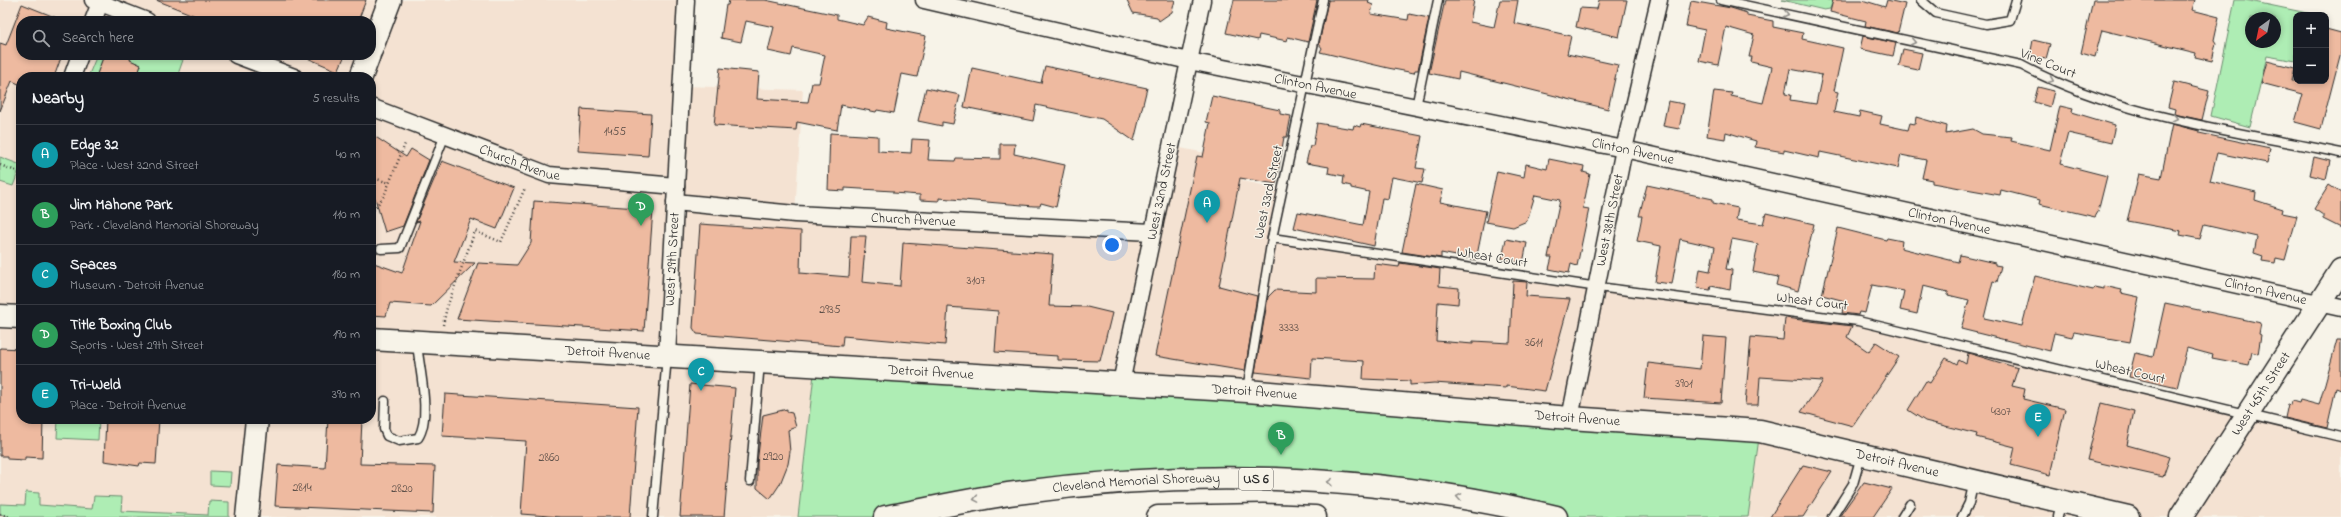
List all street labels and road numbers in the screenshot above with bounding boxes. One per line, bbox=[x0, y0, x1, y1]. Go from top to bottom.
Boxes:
street label: Vine Court bbox=[2016, 43, 2079, 85]
street label: Clinton Avenue bbox=[1272, 68, 1359, 105]
street label: Clinton Avenue bbox=[1590, 132, 1677, 170]
street label: Church Avenue bbox=[476, 139, 561, 186]
street label: West 32nd Street bbox=[1141, 140, 1182, 242]
street label: West 33rd Street bbox=[1249, 143, 1289, 241]
street label: West 38th Street bbox=[1590, 172, 1629, 268]
street label: Clinton Avenue bbox=[1906, 202, 1993, 241]
street label: Church Avenue bbox=[870, 207, 957, 233]
street label: West 29th Street bbox=[659, 211, 685, 307]
street label: Wheat Court bbox=[1455, 242, 1529, 274]
street label: Clinton Avenue bbox=[2222, 272, 2310, 311]
street label: Wheat Court bbox=[1775, 287, 1849, 317]
street label: Detroit Avenue bbox=[563, 340, 652, 366]
street label: West 45th Street bbox=[2226, 347, 2296, 440]
street label: Wheat Court bbox=[2093, 354, 2167, 390]
street label: Detroit Avenue bbox=[887, 359, 975, 385]
street label: Detroit Avenue bbox=[1210, 378, 1299, 406]
street label: Detroit Avenue bbox=[1533, 405, 1621, 432]
street label: Detroit Avenue bbox=[1852, 443, 1942, 483]
street label: Cleveland Memorial Shoreway bbox=[1051, 468, 1220, 499]
road number: US 6 bbox=[1239, 468, 1273, 490]

